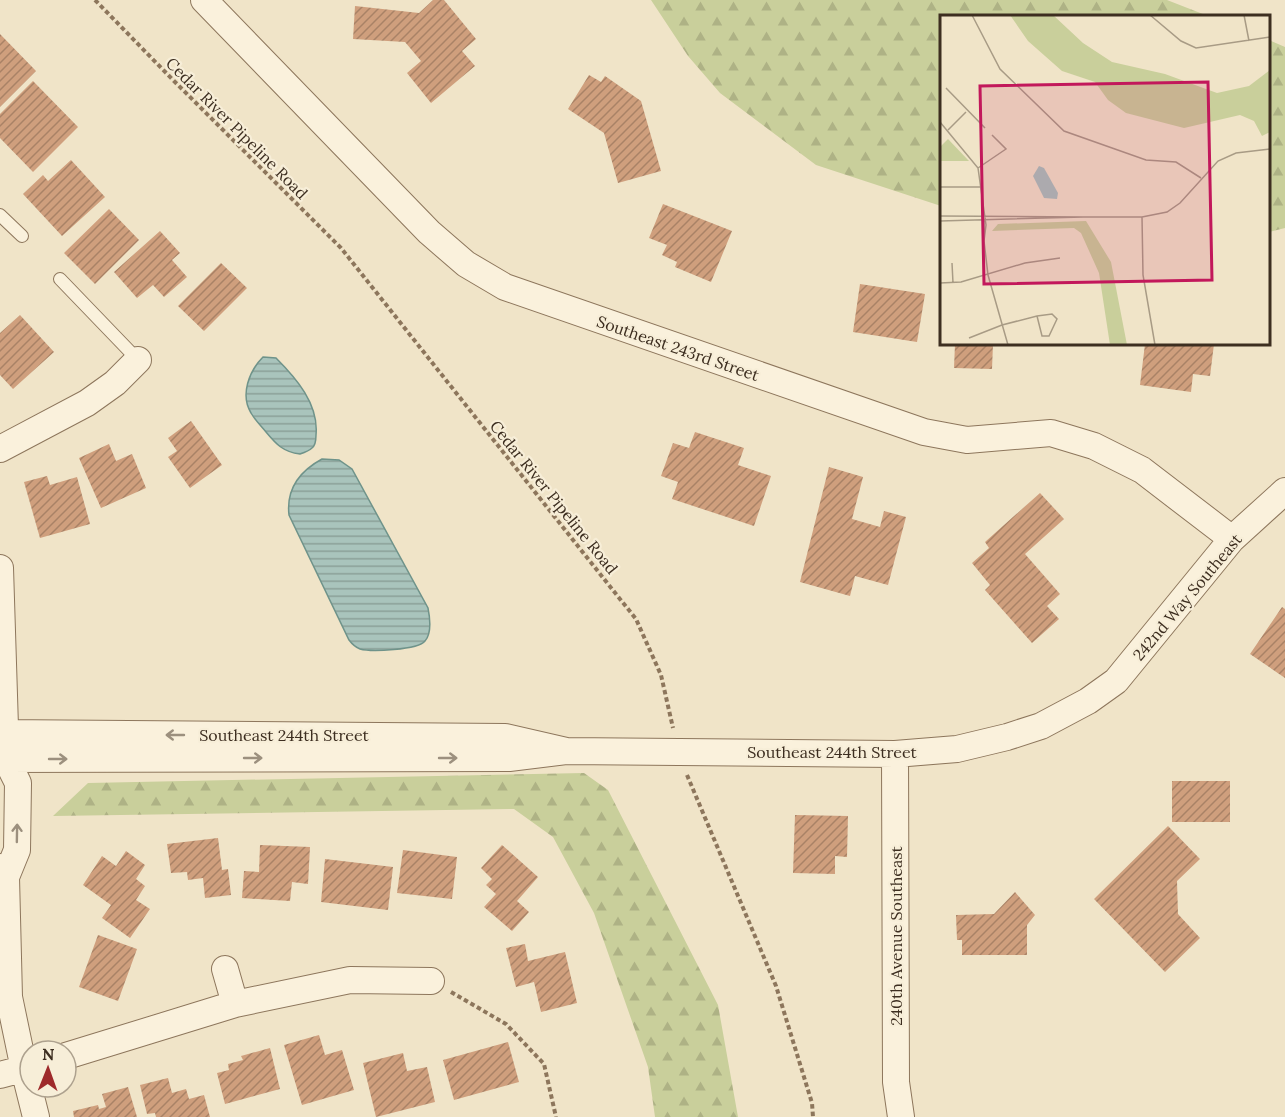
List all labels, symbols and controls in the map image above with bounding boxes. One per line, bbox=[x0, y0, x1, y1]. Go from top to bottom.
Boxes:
inset map bbox=[940, 15, 1270, 345]
street label: Cedar River Pipeline Road bbox=[162, 53, 312, 203]
street label: Southeast 243rd Street bbox=[594, 311, 762, 385]
street label: Cedar River Pipeline Road bbox=[486, 416, 622, 578]
street label: 242nd Way Southeast bbox=[1128, 529, 1246, 664]
street label: Southeast 244th Street bbox=[199, 725, 369, 745]
one-way arrow bbox=[165, 729, 185, 740]
street label: Southeast 244th Street bbox=[747, 742, 917, 762]
one-way arrow bbox=[243, 752, 263, 764]
one-way arrow bbox=[438, 752, 458, 764]
one-way arrow bbox=[48, 753, 68, 765]
one-way arrow bbox=[12, 823, 23, 843]
street label: 240th Avenue Southeast bbox=[886, 845, 906, 1026]
north arrow bbox=[18, 1039, 78, 1099]
text: N bbox=[42, 1044, 55, 1064]

